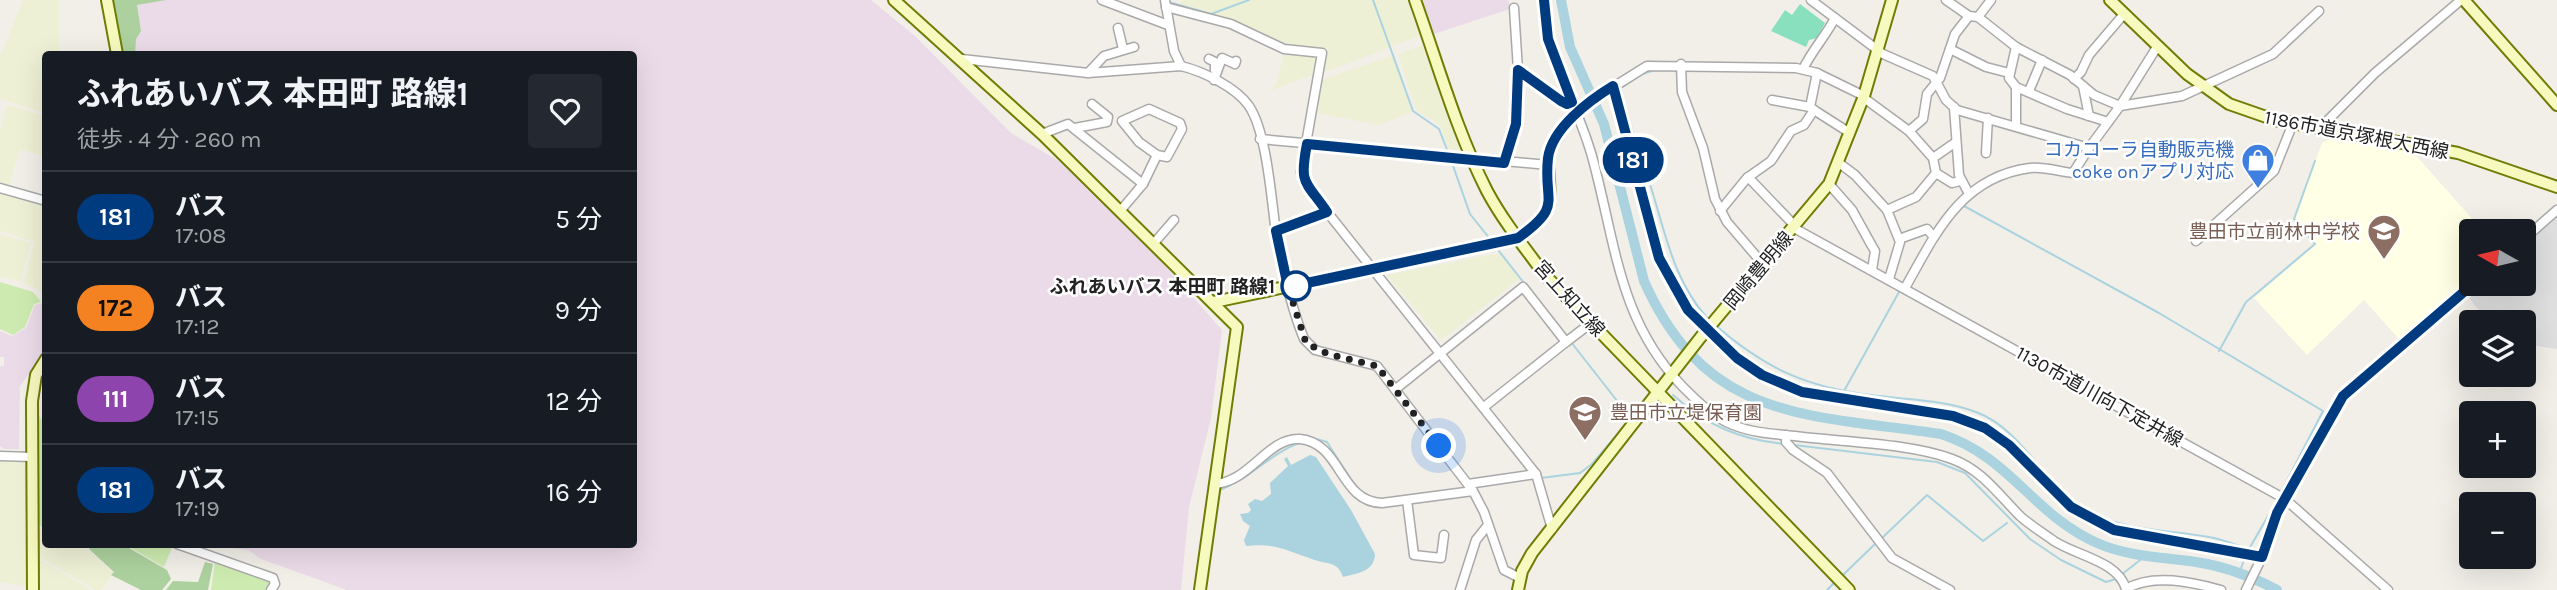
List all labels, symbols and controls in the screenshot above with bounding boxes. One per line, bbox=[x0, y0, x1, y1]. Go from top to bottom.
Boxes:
button: heart bbox=[528, 74, 602, 148]
text: ふれあいバス 本田町 路線1 bbox=[77, 75, 468, 113]
street label: 1186市道京塚根大西線 bbox=[2263, 106, 2451, 164]
text: 徒歩 · 4 分 · 260 m bbox=[77, 126, 262, 153]
line badge: 181 bbox=[1593, 137, 1673, 183]
place label: コカコーラ自動販売機 coke onアプリ対応 bbox=[2044, 139, 2234, 183]
shop icon: コカコーラ自動販売機 coke onアプリ対応 bbox=[2239, 141, 2277, 190]
text: 181 bbox=[1617, 146, 1649, 174]
text: バス bbox=[175, 191, 227, 222]
text: 181 bbox=[99, 203, 132, 231]
text: 5 分 bbox=[555, 204, 602, 235]
school or university icon: 豊田市立前林中学校 bbox=[2365, 212, 2403, 261]
north arrow bbox=[2459, 219, 2536, 296]
map controls bbox=[2459, 219, 2536, 569]
place label: 豊田市立前林中学校 bbox=[2189, 221, 2360, 243]
text: 17:08 bbox=[175, 222, 227, 249]
street label: 岡崎豊明線 bbox=[1720, 227, 1798, 314]
street label: 宮上知立線 bbox=[1529, 256, 1609, 341]
marker: ふれあいバス 本田町 路線1 bbox=[1281, 271, 1311, 301]
place label: ふれあいバス 本田町 路線1 bbox=[1050, 276, 1275, 298]
text: バス bbox=[175, 282, 227, 313]
text: 172 bbox=[98, 294, 133, 322]
text: 9 分 bbox=[555, 295, 602, 326]
button: layers bbox=[2459, 310, 2536, 387]
text: 17:12 bbox=[175, 313, 220, 340]
street label: 1130市道川向下定井線 bbox=[2012, 342, 2187, 452]
text: バス bbox=[175, 373, 227, 404]
text: 111 bbox=[103, 385, 128, 413]
text: 12 分 bbox=[546, 386, 602, 417]
school or university icon: 豊田市立堤保育園 bbox=[1566, 393, 1604, 442]
button: + bbox=[2459, 401, 2536, 478]
place label: 豊田市立堤保育園 bbox=[1610, 402, 1762, 424]
text: 17:15 bbox=[175, 404, 219, 431]
your location bbox=[1421, 428, 1456, 463]
text: バス bbox=[175, 464, 227, 495]
text: 181 bbox=[99, 476, 132, 504]
text: 16 分 bbox=[546, 477, 602, 508]
button: − bbox=[2459, 492, 2536, 569]
text: 17:19 bbox=[175, 495, 220, 522]

